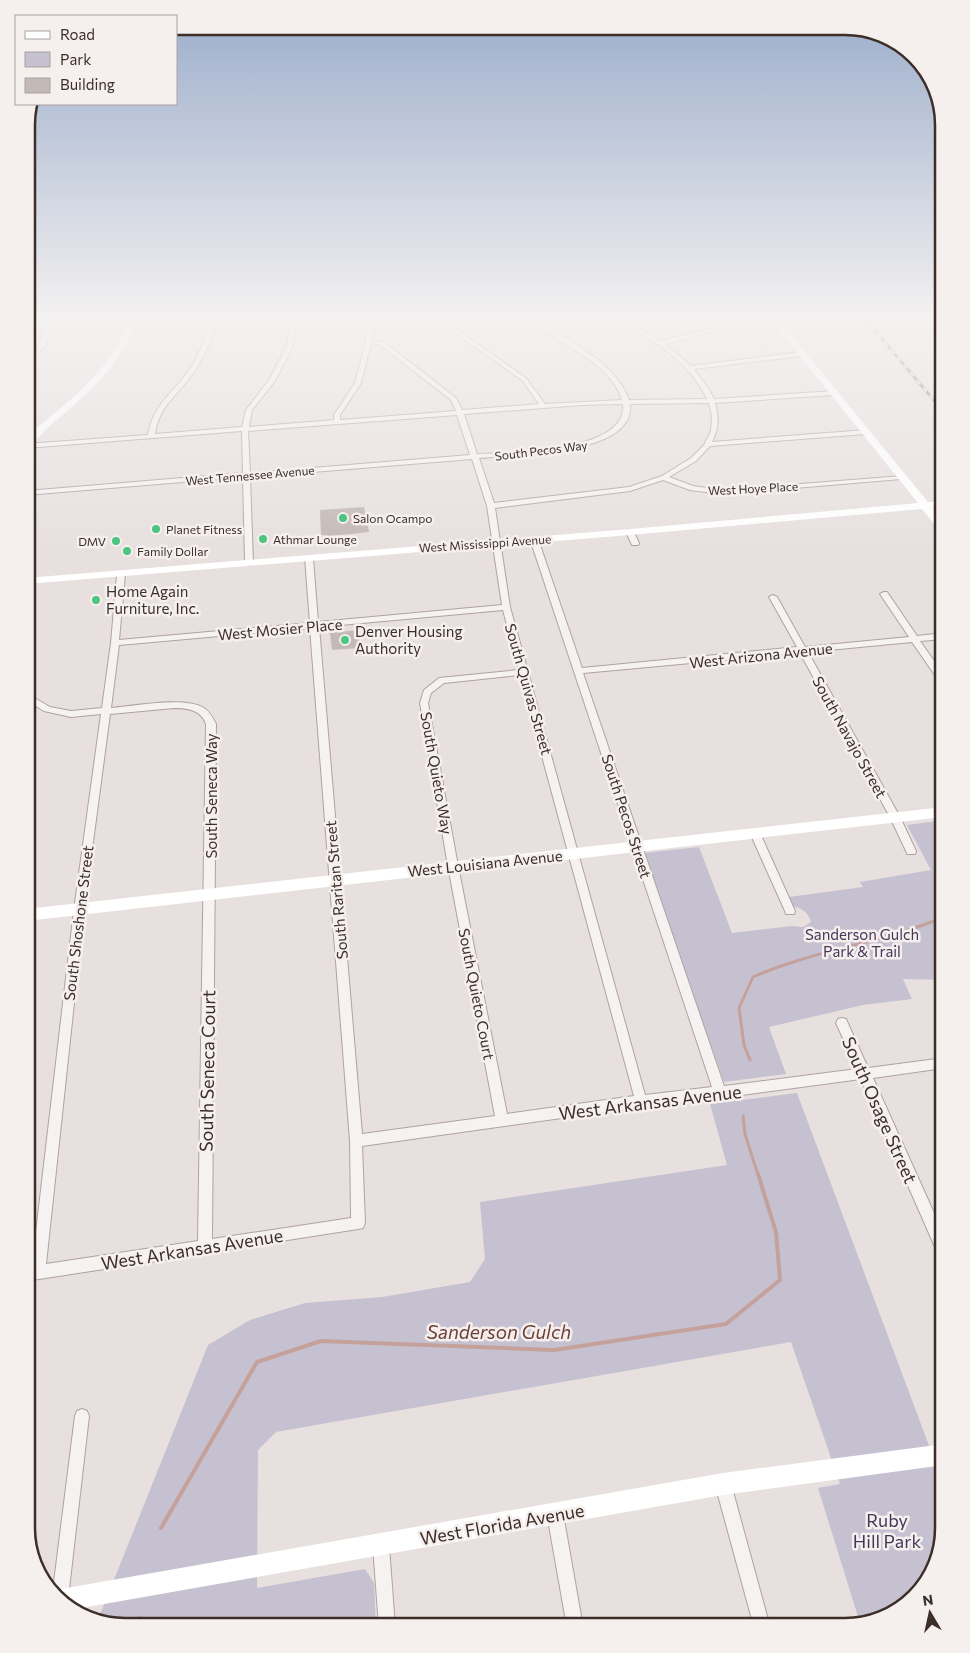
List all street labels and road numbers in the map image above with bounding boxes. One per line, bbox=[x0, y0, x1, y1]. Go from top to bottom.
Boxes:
street label: South Pecos Way bbox=[494, 437, 588, 463]
street label: West Tennessee Avenue bbox=[185, 462, 315, 488]
street label: West Hoye Place bbox=[708, 479, 798, 497]
street label: West Mississippi Avenue bbox=[418, 531, 552, 555]
street label: West Mosier Place bbox=[217, 615, 343, 643]
street label: South Quivas Street bbox=[502, 621, 556, 757]
street label: West Arizona Avenue bbox=[689, 639, 834, 671]
street label: South Navajo Street bbox=[809, 673, 891, 801]
street label: South Quieto Way bbox=[417, 710, 457, 836]
street label: South Seneca Way bbox=[202, 733, 220, 859]
street label: South Pecos Street bbox=[598, 752, 656, 880]
street label: South Raritan Street bbox=[321, 820, 351, 960]
street label: South Shoshone Street bbox=[60, 844, 96, 1002]
street label: West Louisiana Avenue bbox=[407, 846, 563, 880]
street label: South Quieto Court bbox=[455, 927, 499, 1061]
street label: South Seneca Court bbox=[195, 990, 219, 1152]
street label: South Osage Street bbox=[838, 1033, 922, 1187]
street label: West Arkansas Avenue bbox=[557, 1080, 743, 1124]
street label: West Arkansas Avenue bbox=[99, 1224, 285, 1274]
street label: West Florida Avenue bbox=[418, 1499, 586, 1549]

